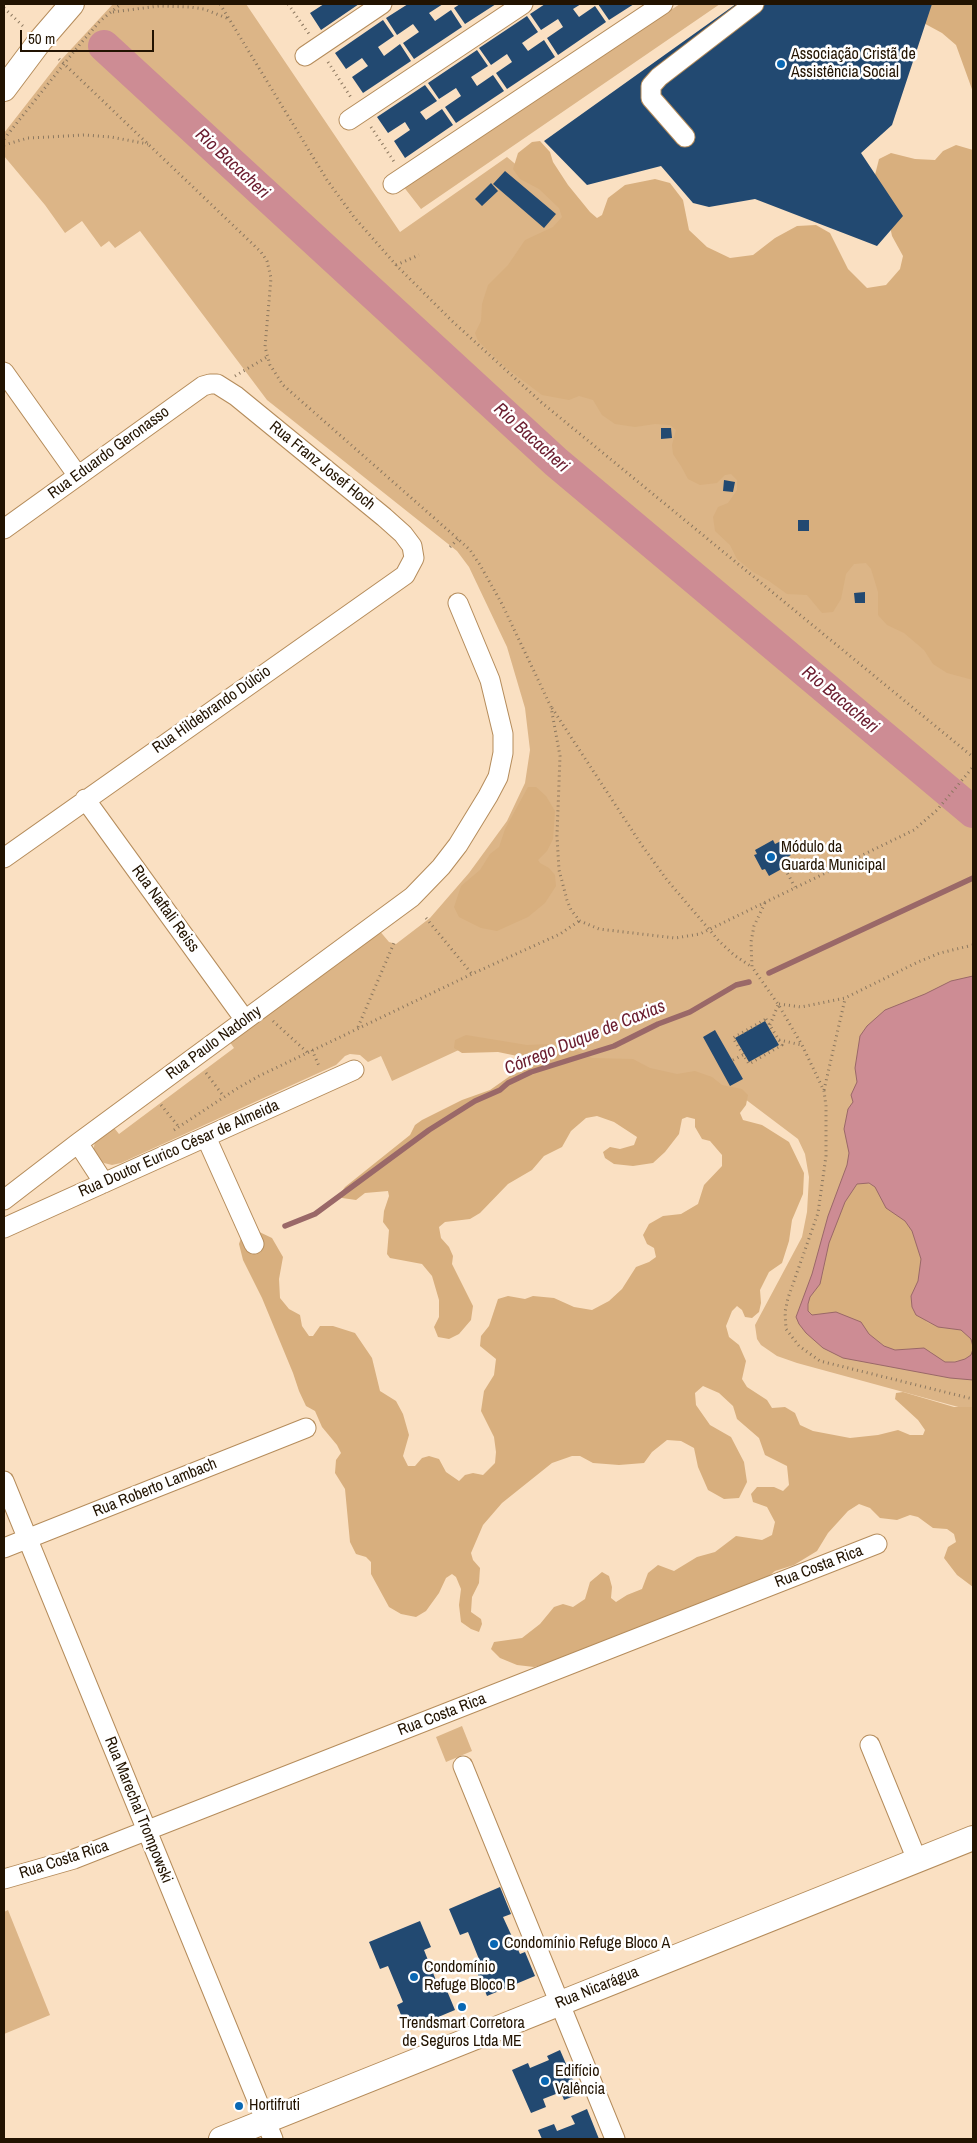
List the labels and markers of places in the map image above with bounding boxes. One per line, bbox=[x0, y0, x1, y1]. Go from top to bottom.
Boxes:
place label: Associação Cristã de Assistência Social bbox=[791, 45, 916, 83]
marker: Associação Cristã de Assistência Social bbox=[775, 58, 787, 70]
place label: Módulo da Guarda Municipal bbox=[781, 838, 885, 876]
marker: Módulo da Guarda Municipal bbox=[765, 851, 777, 863]
place label: Condomínio Refuge Bloco A bbox=[504, 1934, 670, 1954]
marker: Condomínio Refuge Bloco A bbox=[488, 1938, 500, 1950]
place label: Condomínio Refuge Bloco B bbox=[424, 1958, 515, 1996]
marker: Condomínio Refuge Bloco B bbox=[408, 1971, 420, 1983]
marker: Trendsmart Corretora de Seguros Ltda ME bbox=[456, 2001, 468, 2013]
place label: Trendsmart Corretora de Seguros Ltda ME bbox=[399, 2014, 525, 2052]
place label: Edifício Valência bbox=[555, 2062, 605, 2100]
marker: Edifício Valência bbox=[539, 2075, 551, 2087]
place label: Hortifruti bbox=[249, 2096, 300, 2116]
marker: Hortifruti bbox=[233, 2100, 245, 2112]

